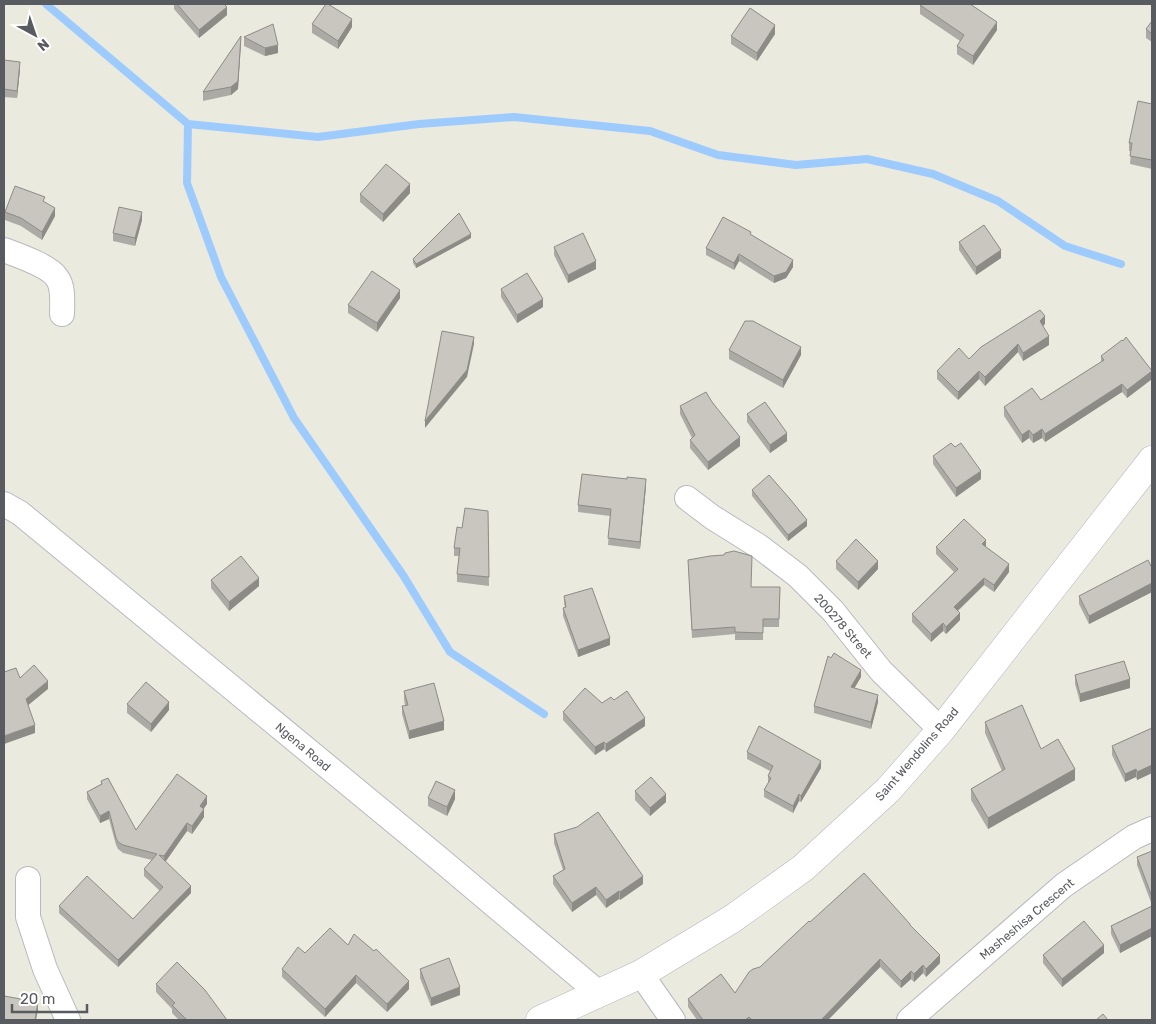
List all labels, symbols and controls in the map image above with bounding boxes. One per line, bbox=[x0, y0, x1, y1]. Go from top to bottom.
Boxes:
north arrow bbox=[10, 10, 60, 60]
text: N bbox=[34, 35, 52, 54]
street label: 200278 Street bbox=[811, 591, 875, 661]
street label: Saint Wendolins Road bbox=[872, 704, 962, 804]
street label: Ngena Road bbox=[273, 720, 333, 774]
street label: Masheshisa Crescent bbox=[977, 875, 1077, 963]
scale bar bbox=[12, 982, 88, 1014]
text: 20 m bbox=[20, 990, 55, 1008]

